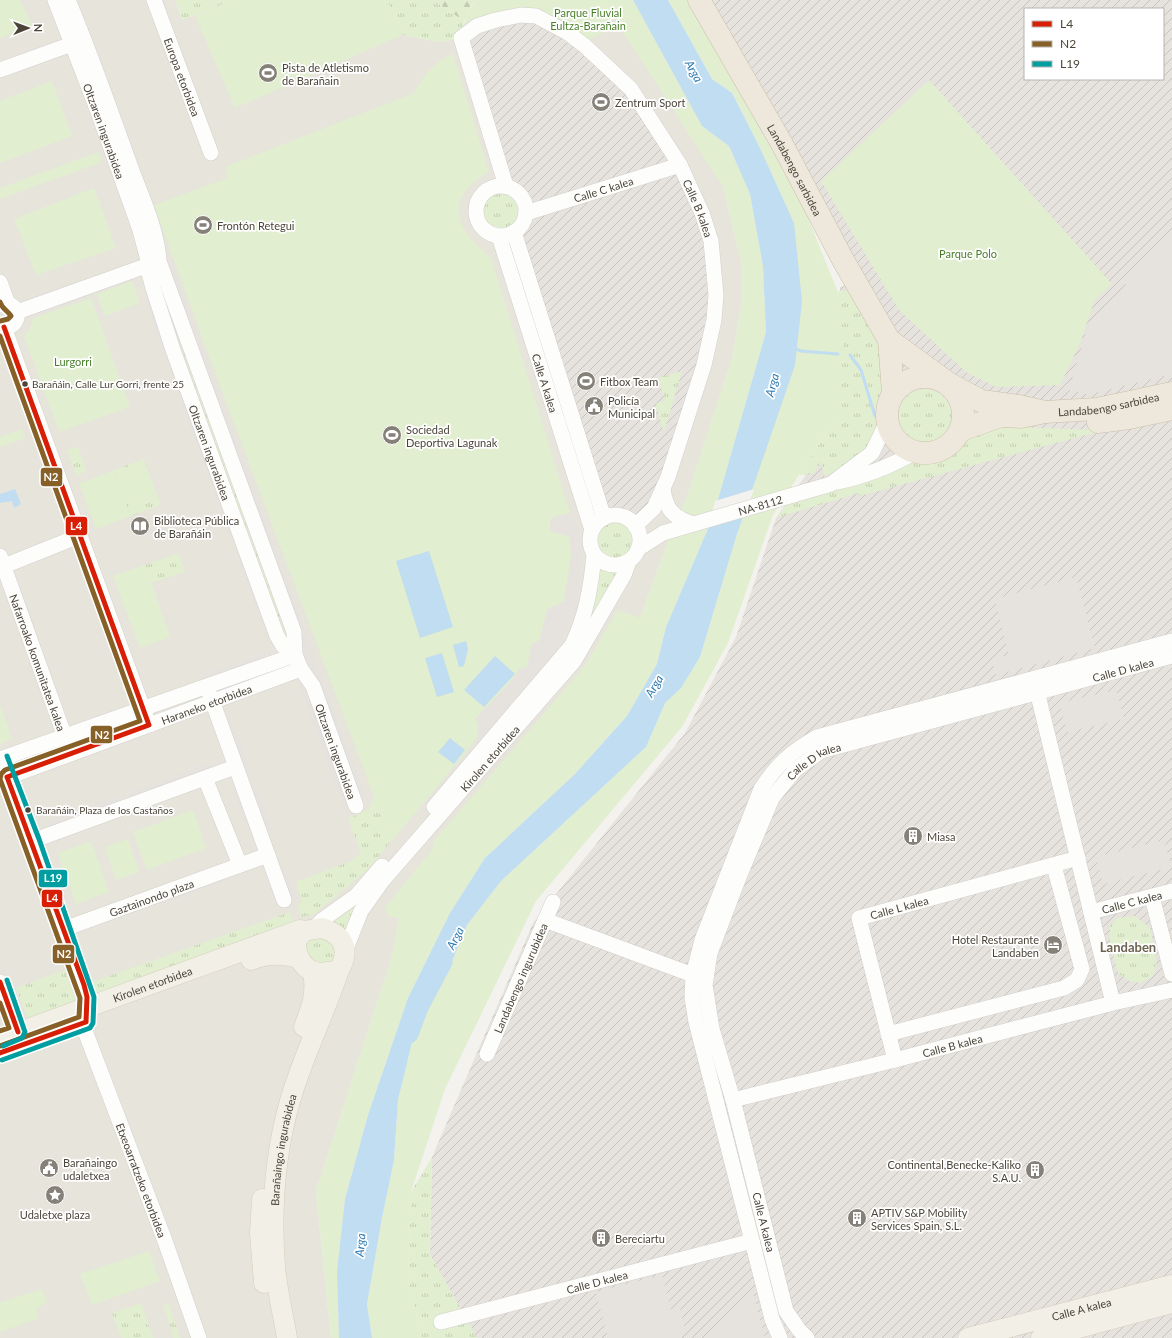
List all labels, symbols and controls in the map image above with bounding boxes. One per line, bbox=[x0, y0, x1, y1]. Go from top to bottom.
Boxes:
park label: Parque Fluvial Eultza-Barañain bbox=[550, 6, 626, 32]
north arrow bbox=[8, 8, 48, 48]
legend bbox=[1024, 8, 1164, 80]
text: L4 bbox=[1060, 16, 1073, 31]
text: N bbox=[32, 23, 45, 32]
street label: Europa etorbidea bbox=[162, 36, 203, 118]
text: N2 bbox=[1060, 36, 1076, 51]
water label: Arga bbox=[681, 56, 706, 85]
text: L19 bbox=[1060, 56, 1080, 71]
place label: Pista de Atletismo de Barañain bbox=[282, 61, 369, 87]
sports icon: Pista de Atletismo de Barañain bbox=[257, 62, 279, 84]
street label: Oltzaren ingurabidea bbox=[81, 81, 128, 180]
sports icon: Zentrum Sport bbox=[590, 91, 612, 113]
place label: Zentrum Sport bbox=[615, 96, 685, 109]
street label: Landabengo sarbidea bbox=[765, 121, 825, 218]
street label: Calle C kalea bbox=[572, 173, 635, 204]
street label: Calle B kalea bbox=[681, 177, 716, 239]
sports icon: Frontón Retegui bbox=[192, 214, 214, 236]
place label: Frontón Retegui bbox=[217, 219, 295, 232]
park label: Parque Polo bbox=[939, 247, 997, 260]
street label: Calle A kalea bbox=[530, 352, 561, 414]
park label: Lurgorri bbox=[54, 355, 92, 368]
sports icon: Fitbox Team bbox=[575, 370, 597, 392]
water label: Arga bbox=[761, 372, 782, 399]
place label: Fitbox Team bbox=[600, 375, 658, 388]
place label: Barañáin, Calle Lur Gorri, frente 25 bbox=[32, 378, 184, 390]
marker: Barañáin, Calle Lur Gorri, frente 25 bbox=[20, 379, 30, 389]
street label: Landabengo sarbidea bbox=[1058, 389, 1160, 418]
place label: Policía Municipal bbox=[608, 394, 655, 420]
public building icon: Policía Municipal bbox=[583, 395, 605, 417]
street label: Oltzaren ingurabidea bbox=[187, 403, 234, 502]
place label: Sociedad Deportiva Lagunak bbox=[406, 423, 498, 449]
sports icon: Sociedad Deportiva Lagunak bbox=[381, 424, 403, 446]
line badge: N2 bbox=[40, 467, 63, 487]
text: N2 bbox=[44, 470, 58, 483]
street label: NA-8112 bbox=[737, 492, 784, 517]
place label: Biblioteca Pública de Barañáin bbox=[154, 514, 239, 540]
library icon: Biblioteca Pública de Barañáin bbox=[129, 515, 151, 537]
line badge: L4 bbox=[65, 516, 88, 536]
text: L4 bbox=[70, 519, 83, 532]
street label: Nafarroako komunitatea kalea bbox=[8, 592, 69, 733]
street label: Calle D kalea bbox=[1091, 655, 1155, 684]
water label: Arga bbox=[641, 672, 666, 701]
street label: Haraneko etorbidea bbox=[159, 681, 254, 727]
street label: Oltzaren ingurabidea bbox=[313, 702, 359, 801]
street label: Kirolen etorbidea bbox=[457, 722, 522, 794]
line badge: N2 bbox=[90, 725, 113, 744]
text: N2 bbox=[95, 728, 109, 741]
street label: Calle D kalea bbox=[783, 739, 842, 782]
place label: Barañáin, Plaza de los Castaños bbox=[36, 804, 173, 816]
marker: Barañáin, Plaza de los Castaños bbox=[23, 805, 33, 815]
building icon: Miasa bbox=[902, 825, 924, 847]
place label: Miasa bbox=[927, 830, 955, 843]
line badge: L19 bbox=[38, 869, 68, 888]
text: L19 bbox=[44, 871, 62, 884]
street label: Gaztainondo plaza bbox=[107, 876, 195, 919]
street label: Calle C kalea bbox=[1100, 887, 1163, 916]
line badge: L4 bbox=[41, 889, 63, 908]
text: L4 bbox=[46, 891, 59, 904]
street label: Calle L kalea bbox=[868, 893, 930, 921]
street label: Landabengo ingurubidea bbox=[490, 921, 550, 1035]
water label: Arga bbox=[442, 924, 467, 953]
place label: Hotel Restaurante Landaben bbox=[952, 933, 1039, 959]
hotel icon: Hotel Restaurante Landaben bbox=[1042, 934, 1064, 956]
district label: Landaben bbox=[1100, 939, 1156, 955]
line badge: N2 bbox=[52, 944, 75, 964]
text: N2 bbox=[57, 947, 71, 960]
street label: Kirolen etorbidea bbox=[111, 963, 194, 1004]
street label: Calle B kalea bbox=[921, 1031, 984, 1059]
street label: Barañaingo ingurabidea bbox=[267, 1092, 298, 1206]
street label: Etxeoarratzeko etorbidea bbox=[114, 1121, 169, 1239]
place label: Barañaingo udaletxea bbox=[63, 1156, 117, 1182]
public building icon: Barañaingo udaletxea bbox=[38, 1157, 60, 1179]
place label: Continental,Benecke-Kaliko S.A.U. bbox=[888, 1158, 1021, 1184]
building icon: Continental,Benecke-Kaliko S.A.U. bbox=[1024, 1159, 1046, 1181]
place icon: Udaletxe plaza bbox=[44, 1184, 66, 1206]
street label: Calle A kalea bbox=[750, 1191, 778, 1253]
place label: APTIV S&P Mobility Services Spain, S.L. bbox=[871, 1206, 968, 1232]
building icon: APTIV S&P Mobility Services Spain, S.L. bbox=[846, 1207, 868, 1229]
place label: Udaletxe plaza bbox=[20, 1208, 90, 1221]
building icon: Bereciartu bbox=[590, 1227, 612, 1249]
place label: Bereciartu bbox=[615, 1232, 665, 1245]
water label: Arga bbox=[351, 1233, 368, 1258]
street label: Calle D kalea bbox=[565, 1267, 629, 1296]
street label: Calle A kalea bbox=[1050, 1295, 1112, 1323]

